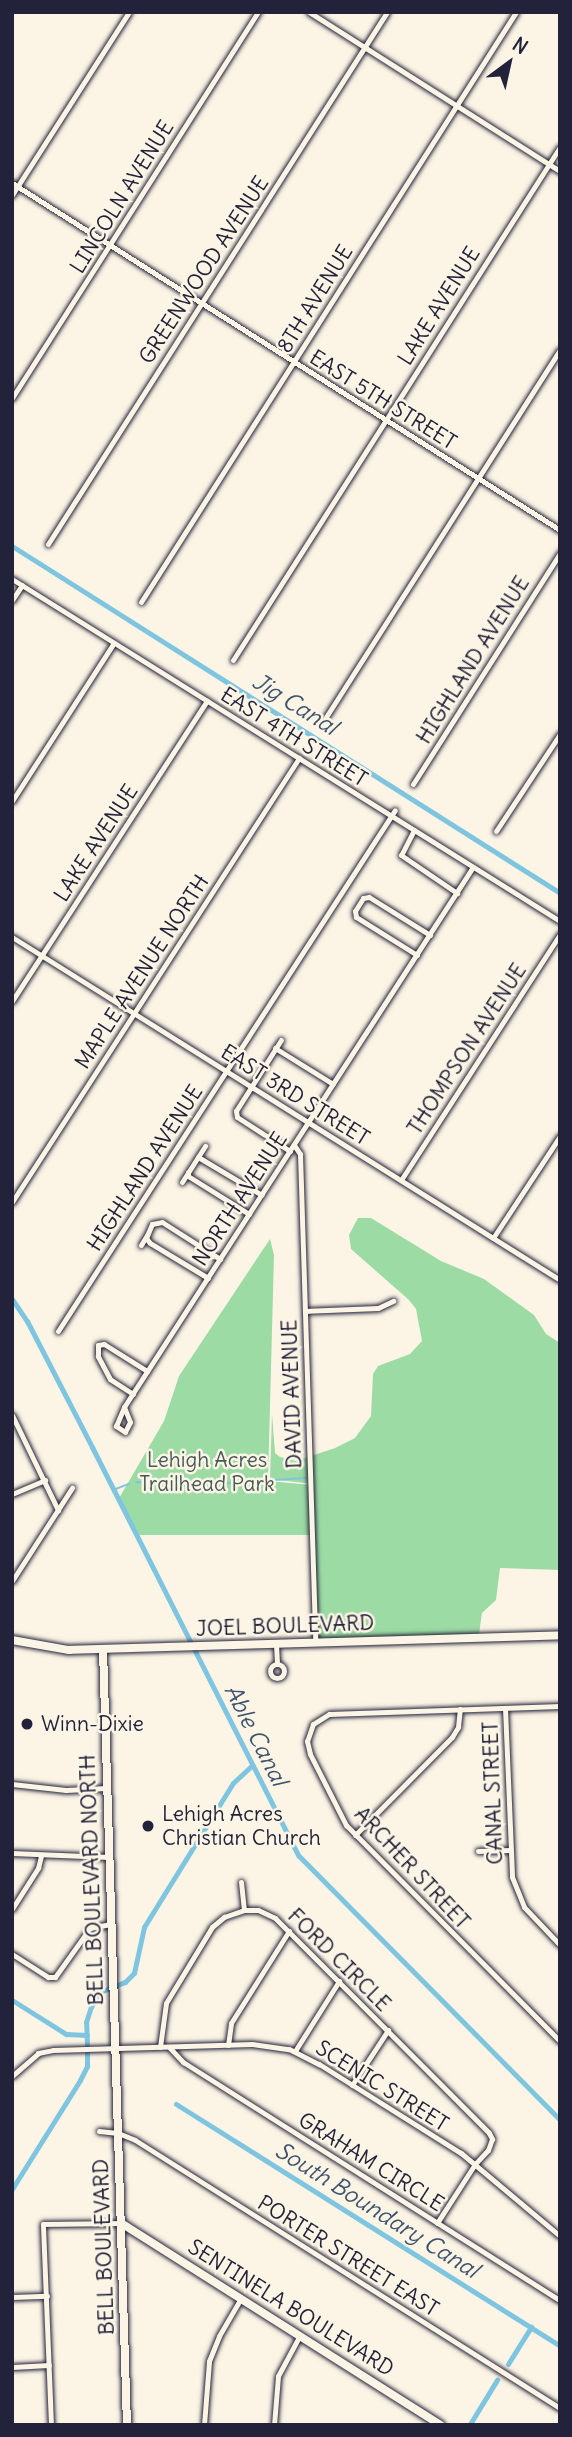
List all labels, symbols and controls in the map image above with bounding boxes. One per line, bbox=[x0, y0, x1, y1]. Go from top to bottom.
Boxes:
north arrow bbox=[474, 28, 544, 98]
text: N bbox=[508, 32, 532, 59]
street label: LINCOLN AVENUE bbox=[65, 116, 179, 278]
street label: GREENWOOD AVENUE bbox=[134, 171, 274, 369]
street label: 8TH AVENUE bbox=[272, 240, 358, 358]
street label: LAKE AVENUE bbox=[393, 242, 485, 370]
street label: EAST 5TH STREET bbox=[305, 345, 461, 455]
street label: HIGHLAND AVENUE bbox=[411, 572, 535, 748]
water label: Jig Canal bbox=[247, 667, 343, 741]
street label: EAST 4TH STREET bbox=[216, 682, 372, 792]
street label: LAKE AVENUE bbox=[49, 780, 143, 906]
street label: MAPLE AVENUE NORTH bbox=[70, 870, 214, 1074]
street label: THOMPSON AVENUE bbox=[402, 959, 532, 1139]
street label: EAST 3RD STREET bbox=[216, 1039, 374, 1151]
street label: HIGHLAND AVENUE bbox=[82, 1080, 208, 1256]
street label: NORTH AVENUE bbox=[187, 1127, 293, 1271]
street label: DAVID AVENUE bbox=[277, 1319, 307, 1469]
park label: Lehigh Acres Trailhead Park bbox=[139, 1447, 275, 1497]
street label: JOEL BOULEVARD bbox=[195, 1610, 375, 1642]
water label: Able Canal bbox=[219, 1680, 293, 1790]
place label: Winn-Dixie bbox=[41, 1711, 144, 1737]
marker: Winn-Dixie bbox=[19, 1716, 35, 1732]
street label: CANAL STREET bbox=[478, 1721, 508, 1865]
street label: BELL BOULEVARD NORTH bbox=[75, 1754, 109, 2006]
place label: Lehigh Acres Christian Church bbox=[162, 1801, 321, 1851]
street label: ARCHER STREET bbox=[349, 1802, 475, 1934]
marker: Lehigh Acres Christian Church bbox=[140, 1818, 156, 1834]
street label: FORD CIRCLE bbox=[282, 1903, 396, 2017]
street label: SCENIC STREET bbox=[311, 2035, 453, 2137]
street label: GRAHAM CIRCLE bbox=[294, 2107, 448, 2217]
water label: South Boundary Canal bbox=[270, 2136, 484, 2284]
street label: BELL BOULEVARD bbox=[88, 2158, 120, 2336]
street label: PORTER STREET EAST bbox=[253, 2190, 443, 2322]
street label: SENTINELA BOULEVARD bbox=[183, 2234, 399, 2382]

